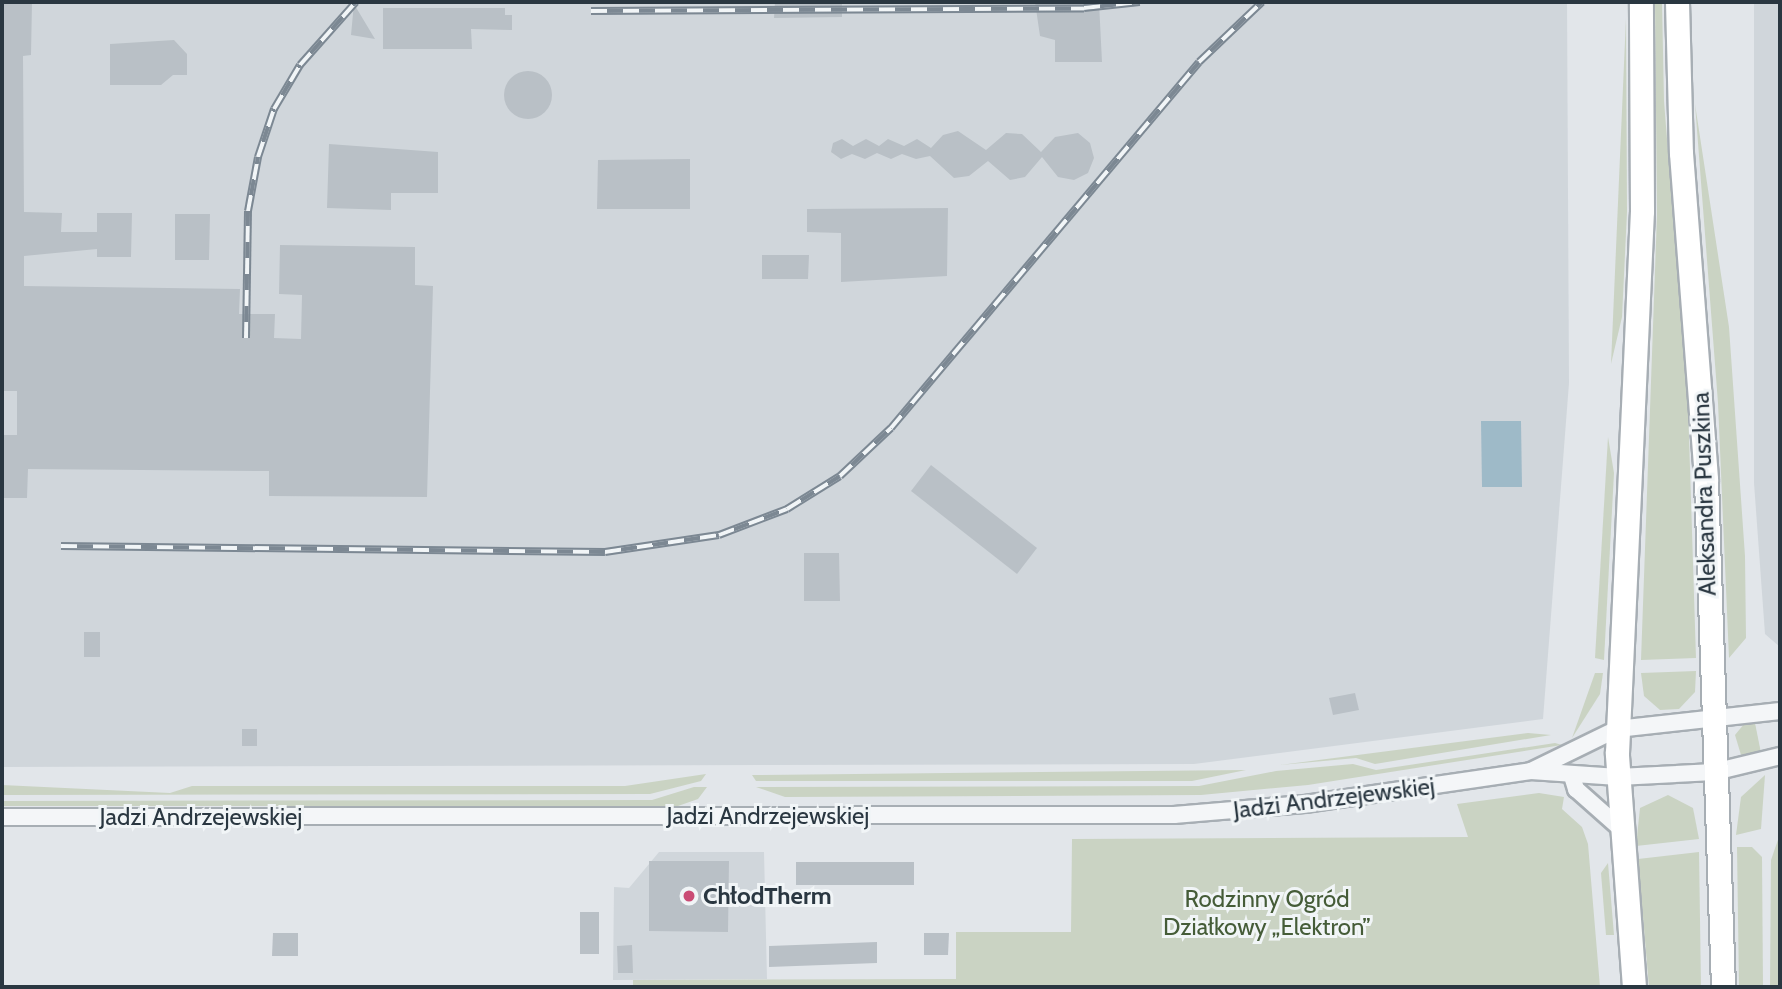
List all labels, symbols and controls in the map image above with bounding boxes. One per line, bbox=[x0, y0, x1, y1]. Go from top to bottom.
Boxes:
street label: Aleksandra Puszkina bbox=[1686, 392, 1722, 596]
street label: Jadzi Andrzejewskiej bbox=[1232, 771, 1436, 825]
street label: Jadzi Andrzejewskiej bbox=[667, 802, 869, 830]
street label: Jadzi Andrzejewskiej bbox=[100, 803, 302, 831]
place label: ChłodTherm bbox=[703, 882, 832, 910]
park label: Rodzinny Ogród Działkowy „Elektron” bbox=[1163, 885, 1371, 941]
marker: ChłodTherm bbox=[681, 888, 697, 904]

